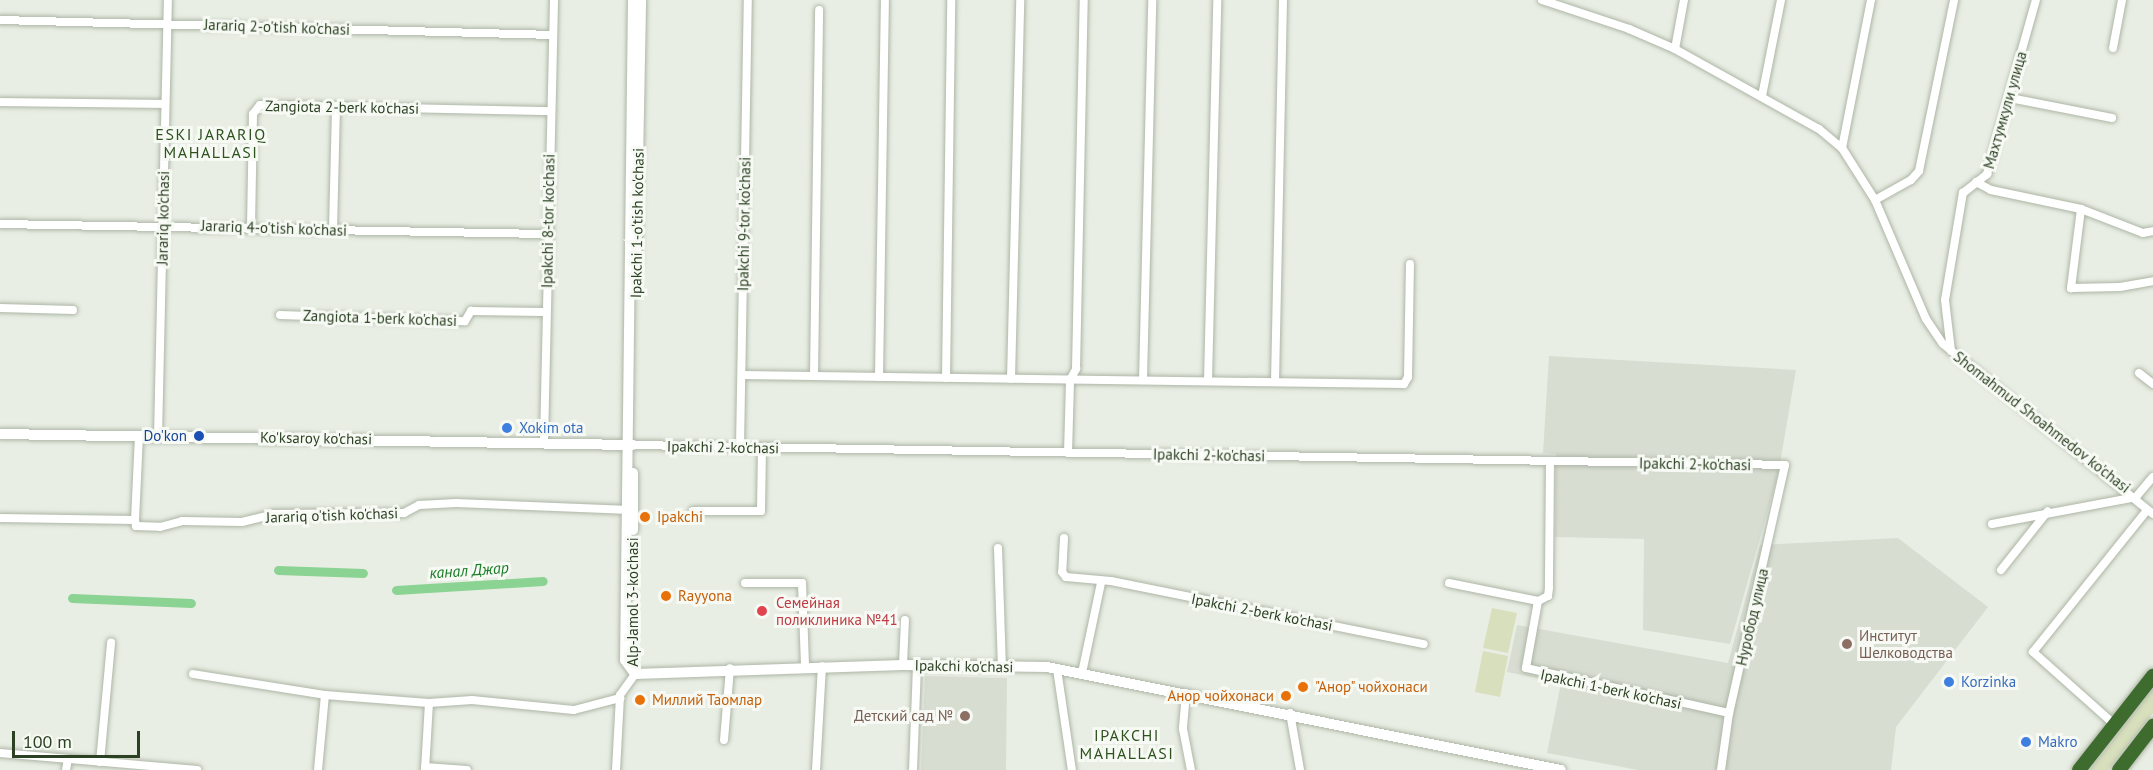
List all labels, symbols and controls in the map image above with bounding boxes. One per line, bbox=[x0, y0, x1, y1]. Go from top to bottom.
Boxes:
street label: Jarariq 2-o'tish ko'chasi bbox=[204, 15, 350, 39]
street label: Махтумкули улица bbox=[1980, 49, 2030, 171]
street label: Zangiota 2-berk ko'chasi bbox=[265, 97, 419, 117]
district label: ESKI JARARIQ MAHALLASI bbox=[155, 124, 267, 162]
street label: Ipakchi 1-o'tish ko'chasi bbox=[627, 148, 647, 298]
street label: Ipakchi 8-tor ko'chasi bbox=[538, 154, 558, 288]
street label: Ipakchi 9-tor ko'chasi bbox=[734, 157, 754, 291]
street label: Jarariq ko'chasi bbox=[153, 171, 173, 265]
street label: Jarariq 4-o'tish ko'chasi bbox=[201, 216, 347, 240]
street label: Zangiota 1-berk ko'chasi bbox=[302, 306, 458, 330]
street label: Shomahmud Shoahmedov ko'chasi bbox=[1950, 347, 2134, 497]
place label: Xokim ota bbox=[519, 419, 584, 437]
marker: Xokim ota bbox=[500, 421, 514, 435]
place label: Do'kon bbox=[143, 427, 187, 445]
street label: Ko'ksaroy ko'chasi bbox=[260, 428, 372, 448]
marker: Do'kon bbox=[192, 429, 206, 443]
street label: Ipakchi 2-ko'chasi bbox=[667, 437, 779, 457]
street label: Ipakchi 2-ko'chasi bbox=[1153, 445, 1265, 465]
street label: Ipakchi 2-ko'chasi bbox=[1639, 454, 1751, 474]
street label: Jarariq o'tish ko'chasi bbox=[266, 504, 398, 526]
place label: Ipakchi bbox=[657, 508, 703, 526]
marker: Ipakchi bbox=[638, 510, 652, 524]
street label: Alp-Jamol 3-ko'chasi bbox=[624, 537, 642, 667]
water label: канал Джар bbox=[428, 558, 510, 582]
street label: Нуробод улица bbox=[1732, 566, 1772, 668]
place label: Rayyona bbox=[678, 587, 732, 605]
marker: Rayyona bbox=[659, 589, 673, 603]
street label: Ipakchi 2-berk ko'chasi bbox=[1189, 589, 1335, 635]
place label: Семейная поликлиника №41 bbox=[776, 593, 898, 628]
marker: Семейная поликлиника №41 bbox=[753, 602, 771, 620]
place label: Институт Шелководства bbox=[1859, 626, 1953, 661]
marker: Институт Шелководства bbox=[1840, 637, 1854, 651]
street label: Ipakchi ko'chasi bbox=[915, 656, 1013, 676]
street label: Ipakchi 1-berk ko'chasi bbox=[1539, 665, 1683, 713]
place label: Korzinka bbox=[1961, 673, 2016, 691]
marker: Korzinka bbox=[1942, 675, 1956, 689]
place label: "Анор" чойхонаси bbox=[1315, 678, 1429, 696]
marker: "Анор" чойхонаси bbox=[1296, 680, 1310, 694]
place label: Анор чойхонаси bbox=[1167, 687, 1274, 705]
marker: Анор чойхонаси bbox=[1279, 689, 1293, 703]
place label: Миллий Таомлар bbox=[652, 691, 762, 709]
marker: Миллий Таомлар bbox=[633, 693, 647, 707]
place label: Детский сад № bbox=[854, 707, 953, 725]
marker: Детский сад № bbox=[958, 709, 972, 723]
scale bar bbox=[15, 719, 142, 757]
district label: IPAKCHI MAHALLASI bbox=[1080, 725, 1174, 763]
text: 100 m bbox=[23, 730, 72, 753]
place label: Makro bbox=[2038, 733, 2078, 751]
marker: Makro bbox=[2019, 735, 2033, 749]

